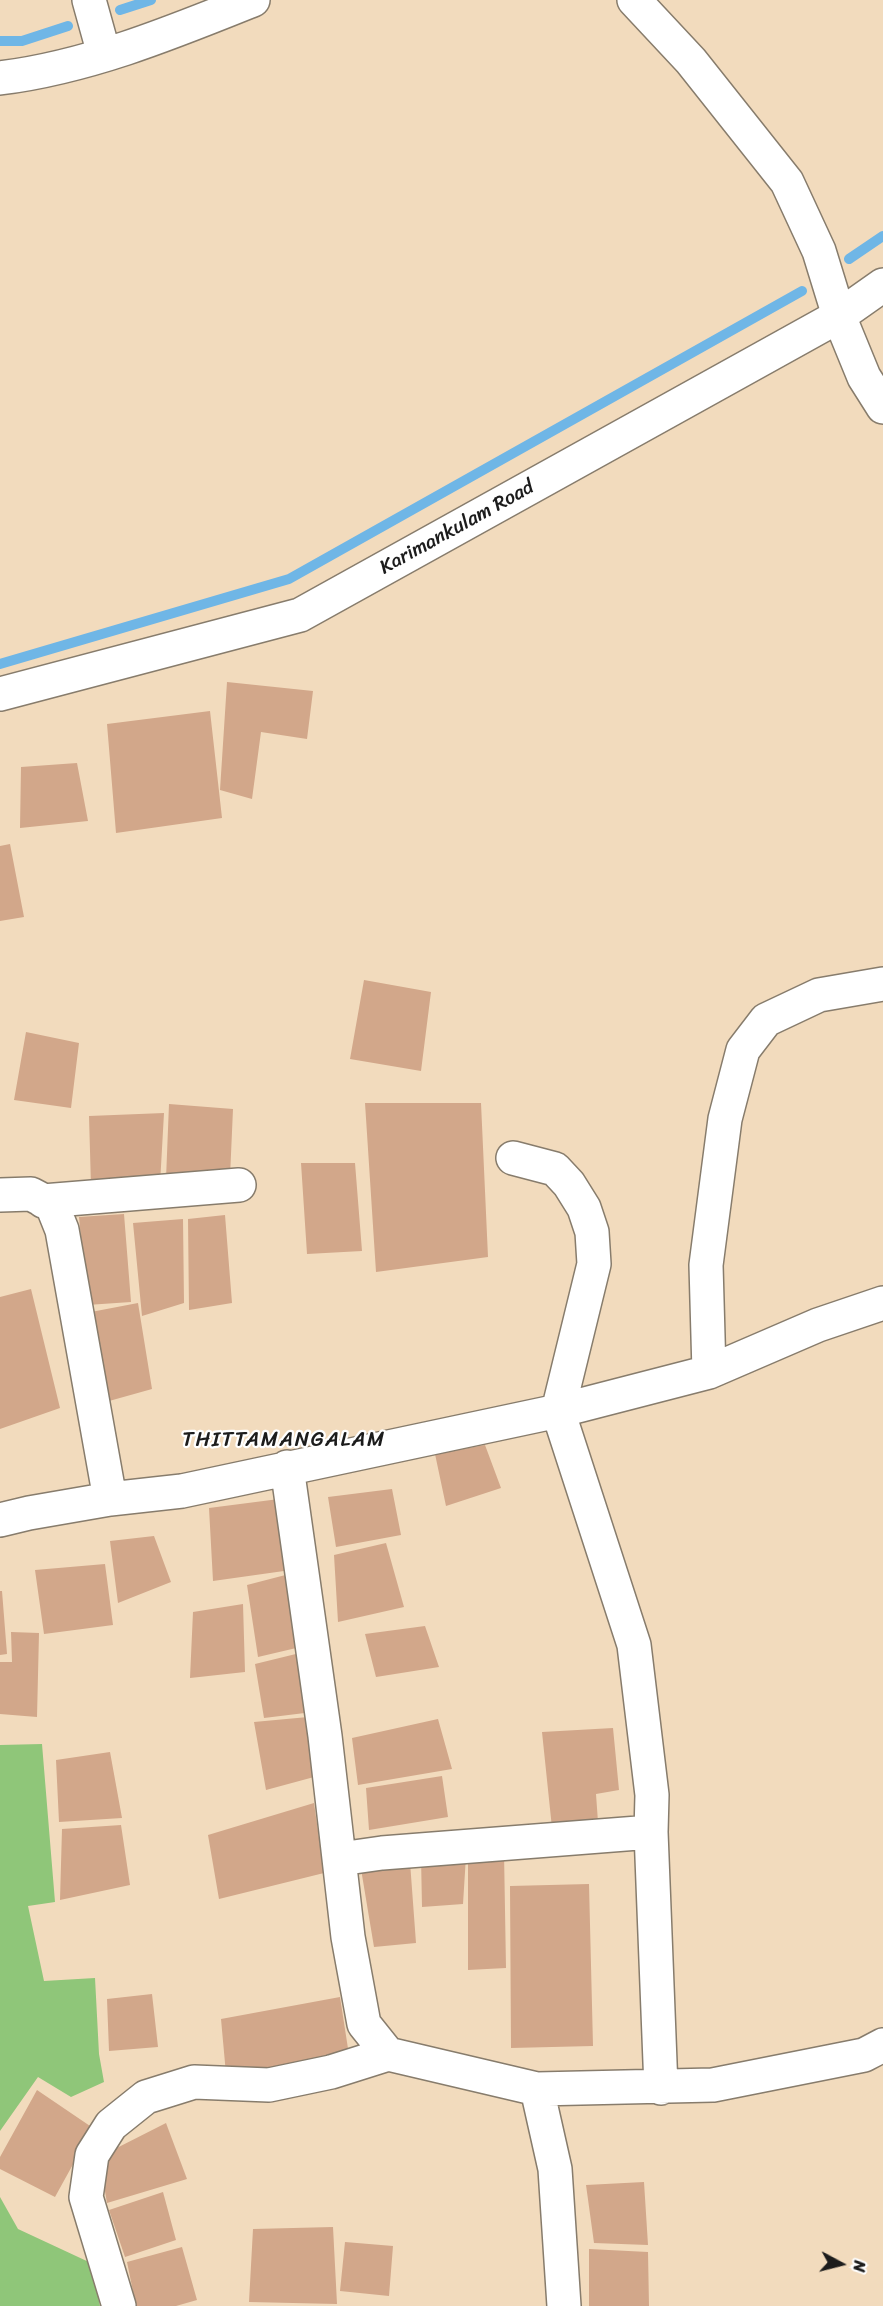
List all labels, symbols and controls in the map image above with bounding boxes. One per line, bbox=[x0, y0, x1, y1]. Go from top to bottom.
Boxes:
street label: Karimankulam Road bbox=[376, 476, 538, 580]
district label: THITTAMANGALAM bbox=[183, 1428, 385, 1454]
north arrow bbox=[811, 2234, 871, 2294]
text: N bbox=[844, 2259, 874, 2274]

